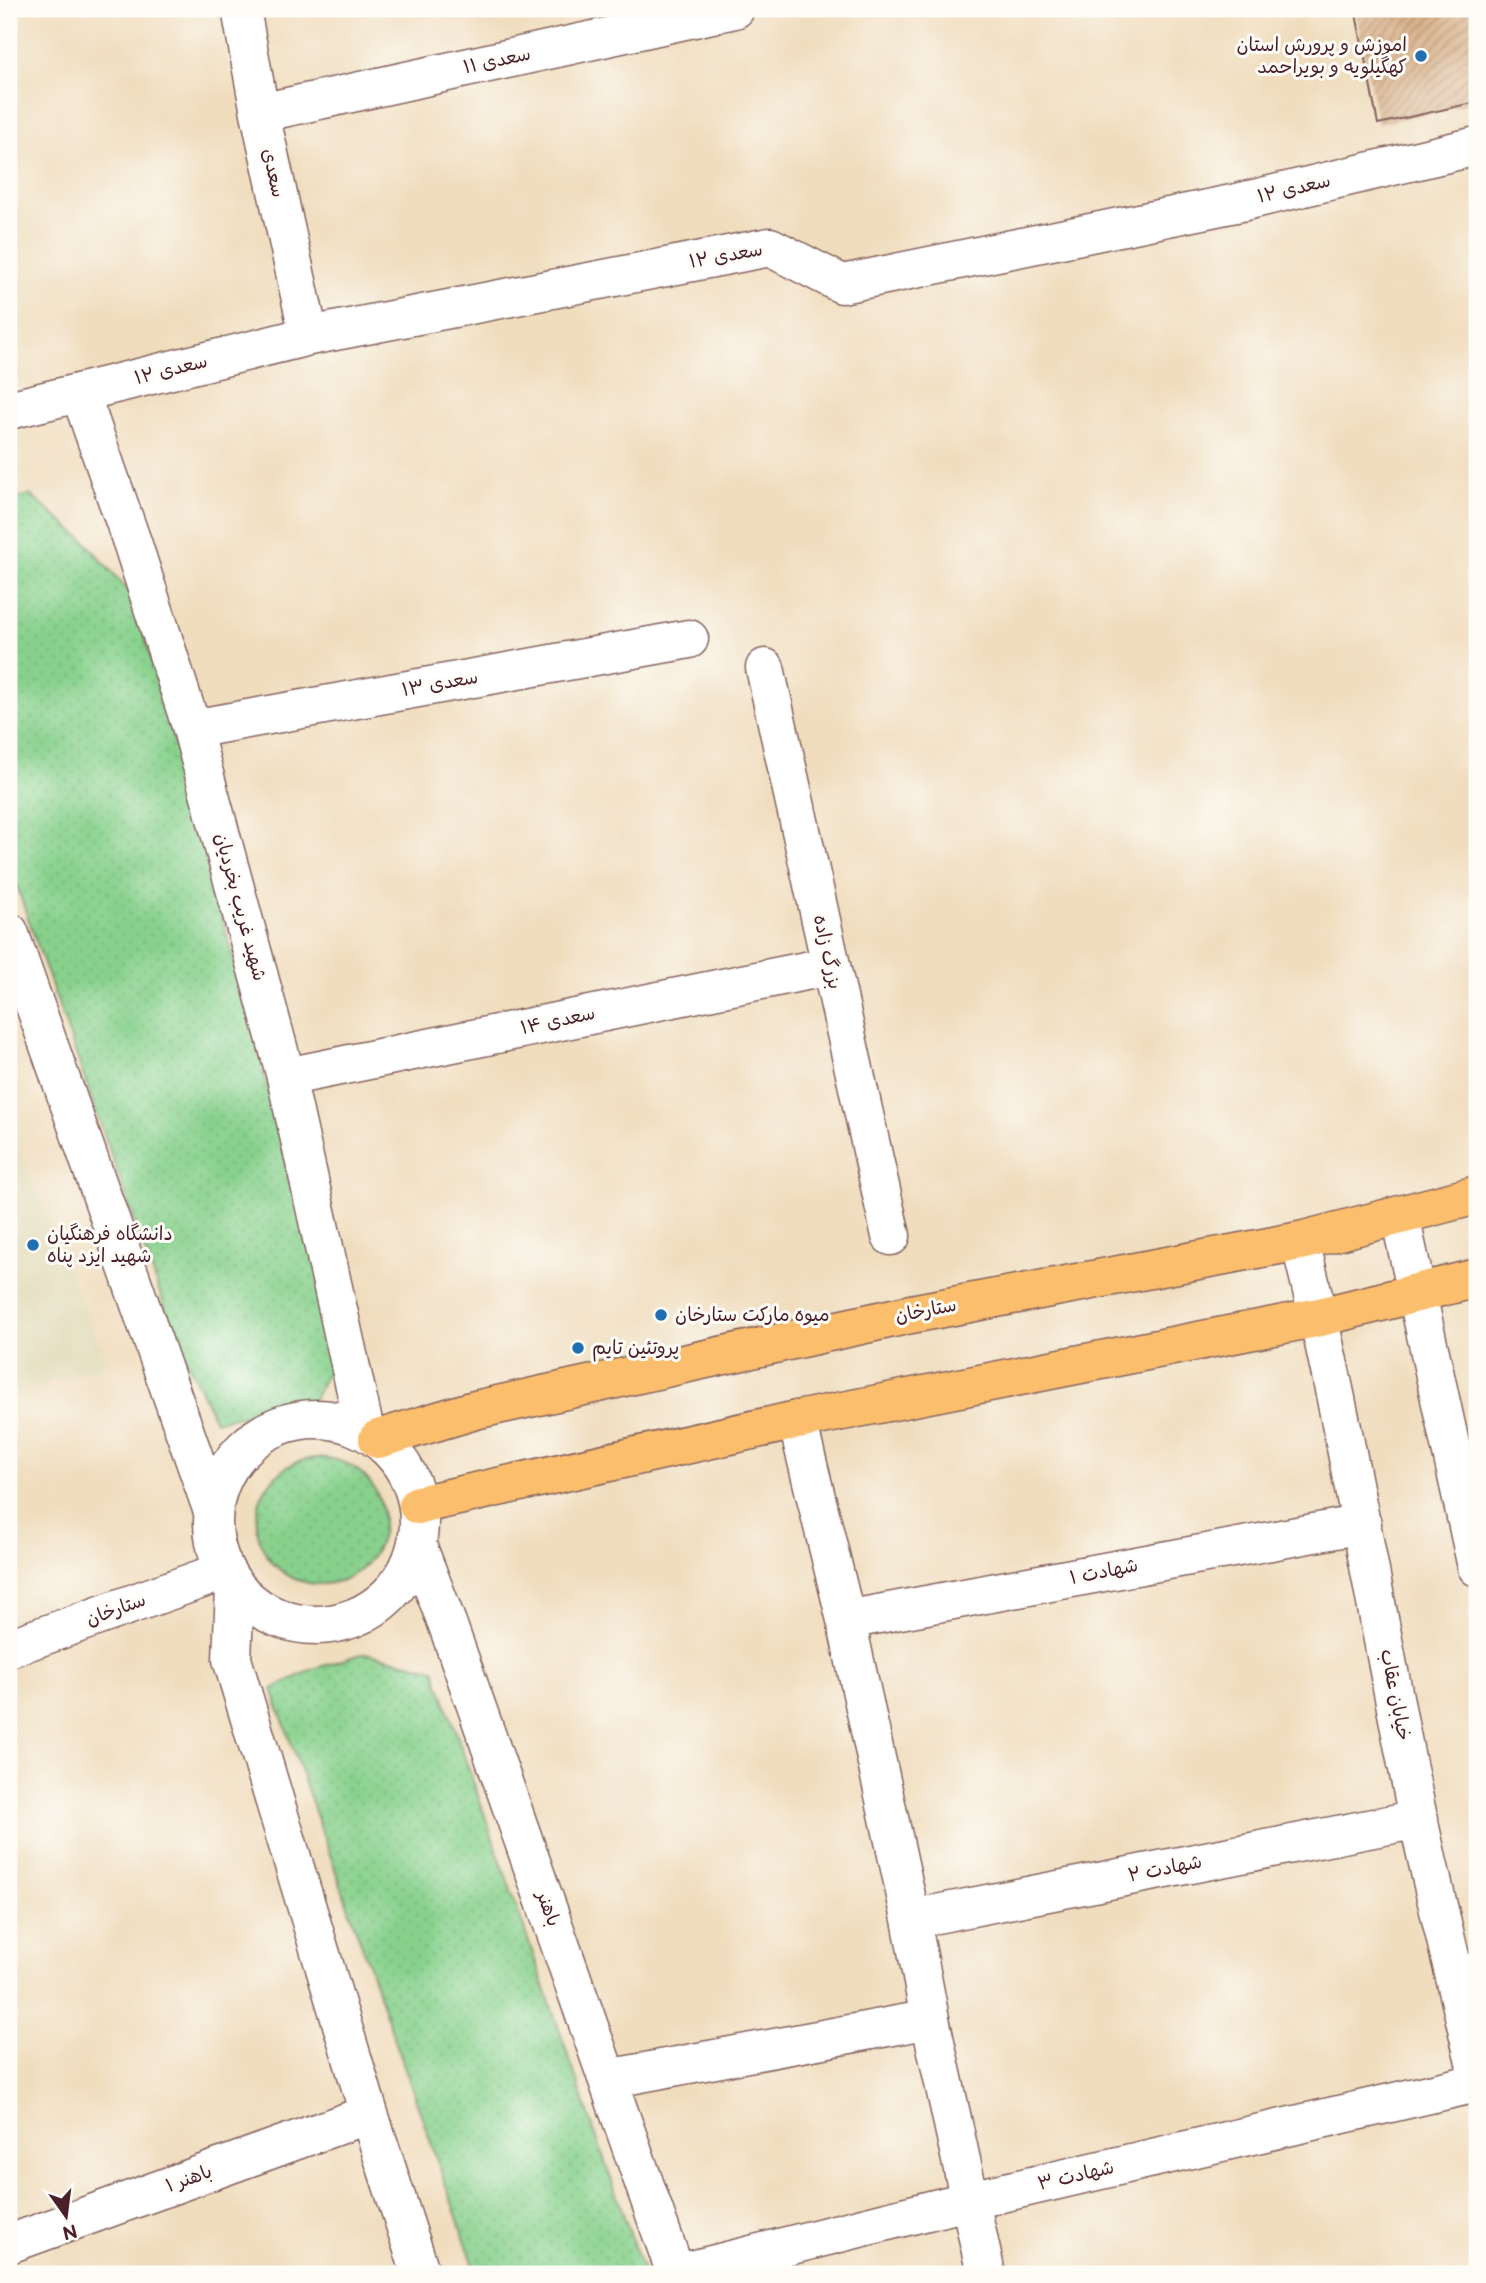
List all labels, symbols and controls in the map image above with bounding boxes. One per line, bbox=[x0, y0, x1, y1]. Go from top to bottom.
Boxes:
place label: اموزش و پرورش استان کهگیلویه و بویراحمد bbox=[1236, 34, 1407, 79]
street label: سعدی ۱۱ bbox=[461, 43, 533, 79]
marker: اموزش و پرورش استان کهگیلویه و بویراحمد bbox=[1413, 48, 1429, 64]
street label: سعدی bbox=[257, 146, 289, 200]
street label: سعدی ۱۲ bbox=[1255, 169, 1333, 209]
street label: سعدی ۱۲ bbox=[687, 238, 765, 274]
street label: سعدی ۱۲ bbox=[132, 350, 210, 390]
street label: سعدی ۱۳ bbox=[400, 666, 480, 702]
street label: شهید غریب بخردیان bbox=[209, 831, 271, 983]
street label: بزرگ زاده bbox=[808, 913, 846, 991]
street label: سعدی ۱۴ bbox=[519, 1002, 597, 1040]
place label: دانشگاه فرهنگیان شهید ایزد پناه bbox=[47, 1223, 173, 1268]
marker: دانشگاه فرهنگیان شهید ایزد پناه bbox=[25, 1237, 41, 1253]
street label: ستارخان bbox=[893, 1294, 959, 1328]
place label: میوه مارکت ستارخان bbox=[675, 1304, 830, 1327]
marker: میوه مارکت ستارخان bbox=[653, 1307, 669, 1323]
place label: پروتئین تایم bbox=[592, 1337, 679, 1362]
marker: پروتئین تایم bbox=[570, 1340, 586, 1356]
street label: شهادت ۱ bbox=[1068, 1554, 1140, 1590]
street label: ستارخان bbox=[83, 1589, 149, 1631]
street label: خیابان عقاب bbox=[1375, 1647, 1415, 1743]
street label: شهادت ۲ bbox=[1126, 1851, 1204, 1887]
street label: باهنر bbox=[530, 1886, 565, 1930]
street label: شهادت ۳ bbox=[1035, 2156, 1117, 2196]
street label: باهنر ۱ bbox=[163, 2160, 215, 2198]
north arrow bbox=[32, 2182, 102, 2252]
text: N bbox=[60, 2218, 79, 2244]

